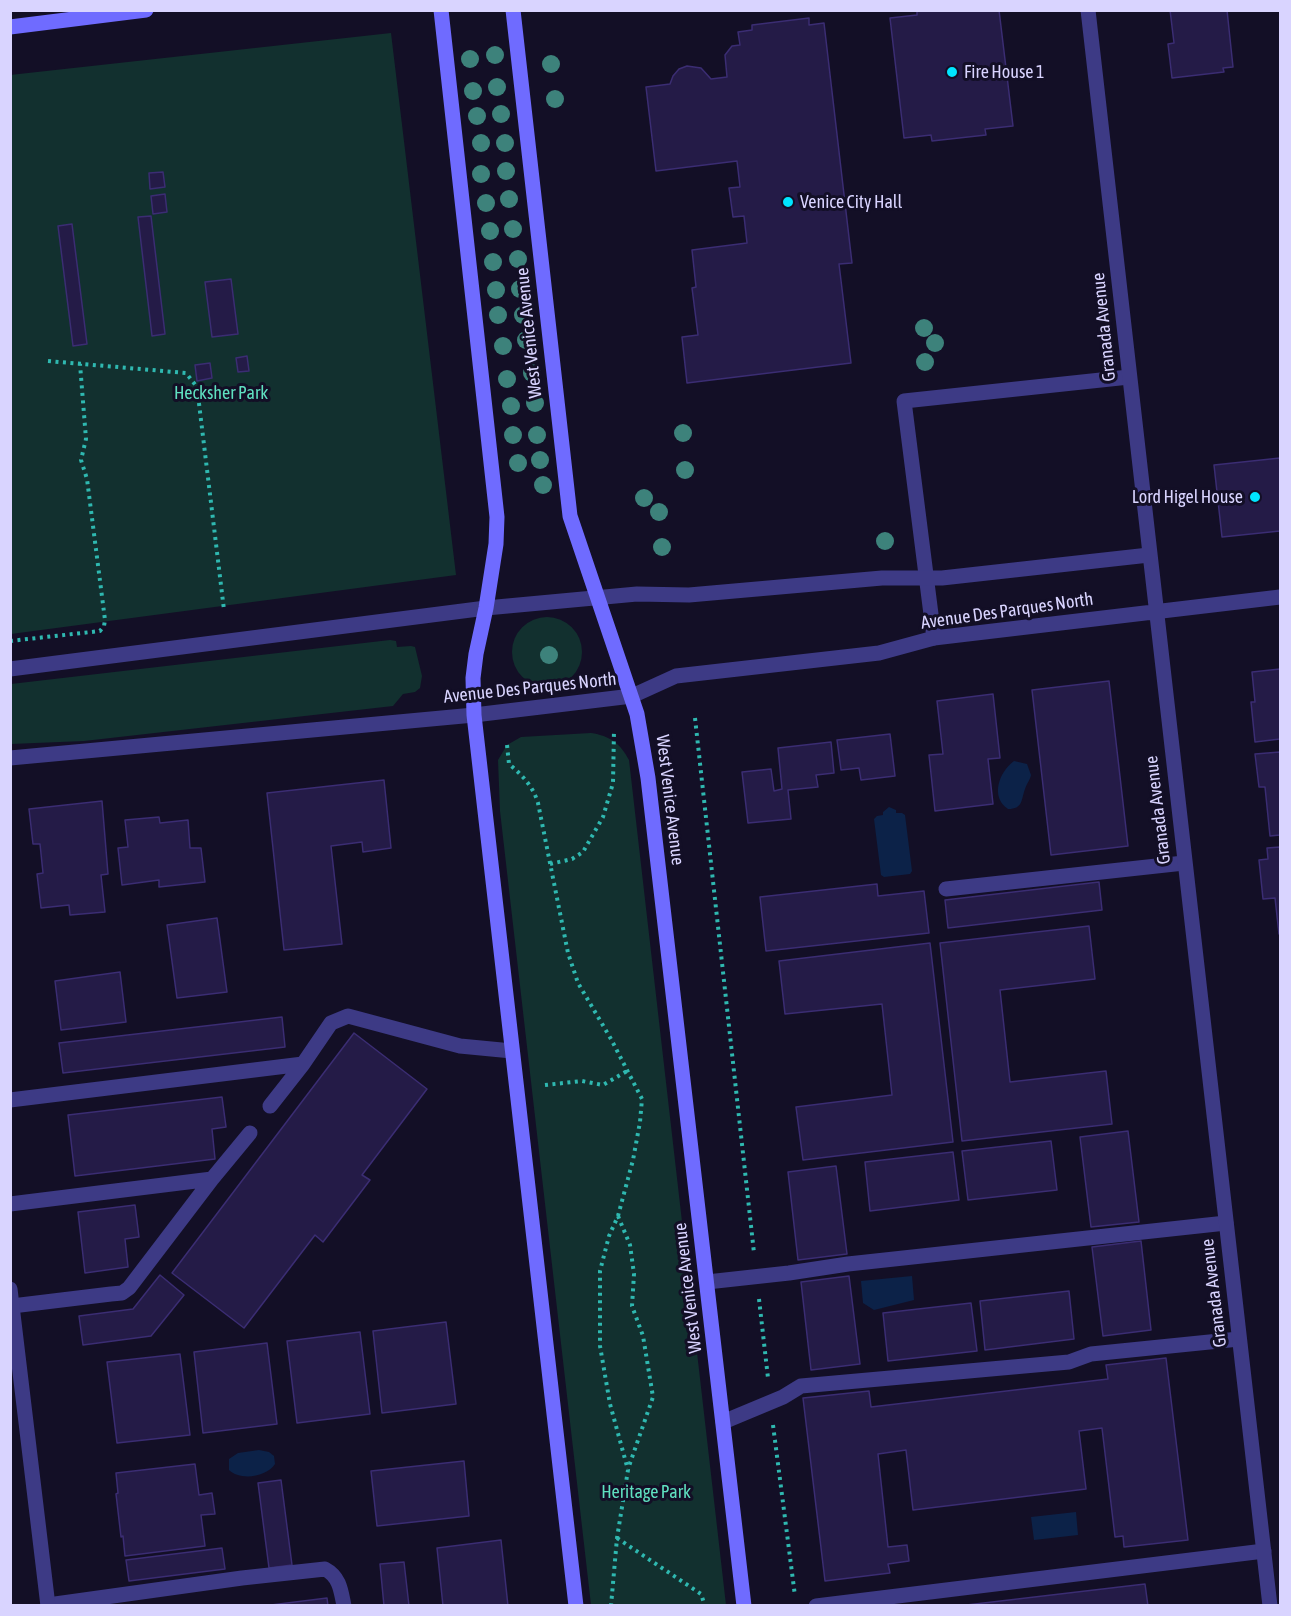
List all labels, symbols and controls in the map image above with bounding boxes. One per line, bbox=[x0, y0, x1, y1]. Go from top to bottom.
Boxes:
place label: Fire House 1 bbox=[964, 61, 1044, 83]
marker: Fire House 1 bbox=[945, 65, 959, 79]
place label: Venice City Hall bbox=[800, 191, 902, 213]
marker: Venice City Hall bbox=[781, 195, 795, 209]
street label: West Venice Avenue bbox=[511, 267, 547, 399]
street label: Granada Avenue bbox=[1088, 272, 1120, 382]
park label: Hecksher Park bbox=[174, 382, 268, 404]
place label: Lord Higel House bbox=[1132, 486, 1243, 508]
marker: Lord Higel House bbox=[1248, 490, 1262, 504]
street label: Avenue Des Parques North bbox=[919, 588, 1095, 634]
street label: Avenue Des Parques North bbox=[442, 668, 618, 708]
street label: West Venice Avenue bbox=[651, 734, 689, 866]
street label: Granada Avenue bbox=[1141, 755, 1175, 865]
street label: West Venice Avenue bbox=[669, 1222, 707, 1354]
street label: Granada Avenue bbox=[1197, 1238, 1231, 1348]
park label: Heritage Park bbox=[601, 1481, 691, 1503]

